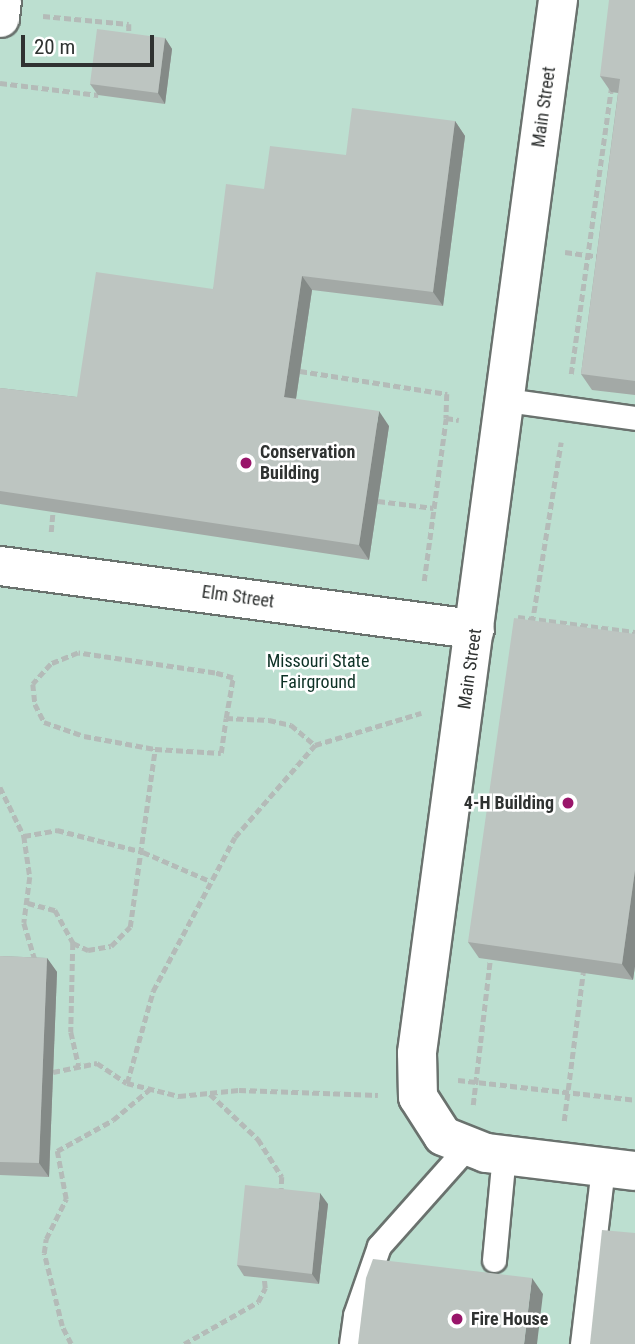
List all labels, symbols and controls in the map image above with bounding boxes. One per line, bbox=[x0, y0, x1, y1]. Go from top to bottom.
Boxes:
scale bar bbox=[24, 21, 158, 65]
text: 20 m bbox=[34, 35, 75, 59]
street label: Main Street bbox=[528, 65, 560, 149]
place label: Conservation Building bbox=[260, 442, 355, 484]
marker: Conservation Building bbox=[238, 455, 254, 471]
street label: Elm Street bbox=[200, 581, 276, 613]
street label: Main Street bbox=[454, 627, 486, 711]
park label: Missouri State Fairground bbox=[267, 651, 369, 694]
place label: 4-H Building bbox=[464, 792, 554, 814]
marker: 4-H Building bbox=[560, 795, 576, 811]
place label: Fire House bbox=[471, 1308, 548, 1330]
marker: Fire House bbox=[449, 1311, 465, 1327]

